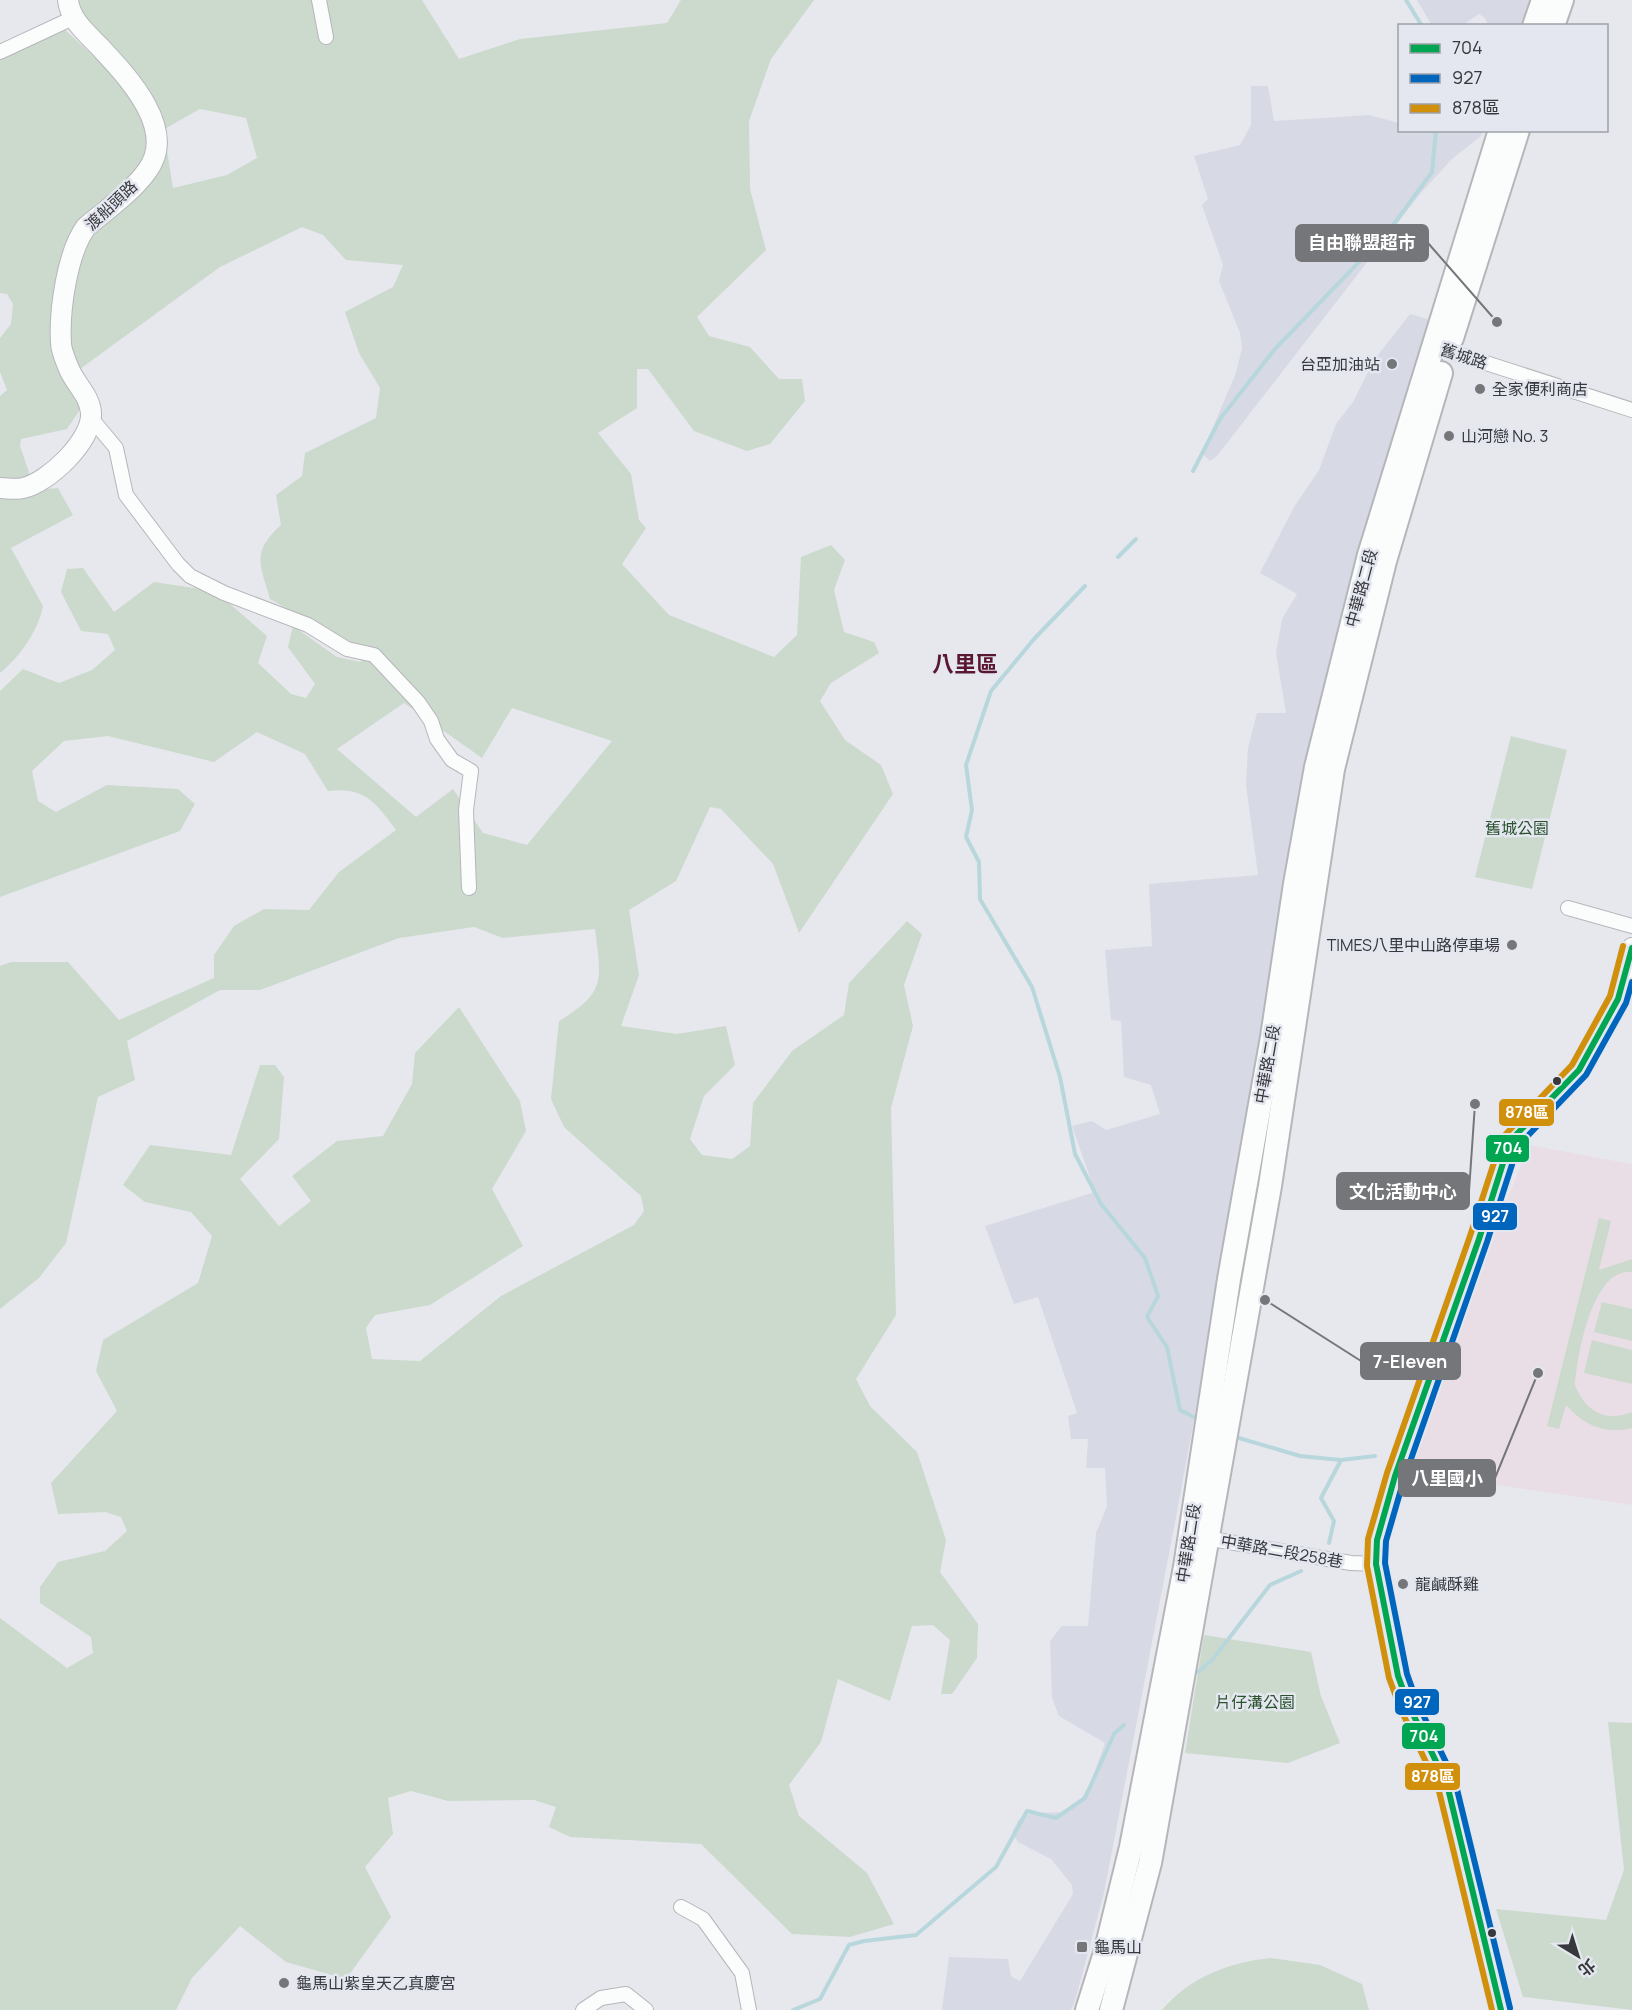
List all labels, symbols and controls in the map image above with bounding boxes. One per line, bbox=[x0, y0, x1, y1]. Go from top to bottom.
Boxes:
legend bbox=[1398, 24, 1608, 132]
text: 704 bbox=[1452, 35, 1483, 59]
text: 927 bbox=[1452, 65, 1482, 89]
text: 878區 bbox=[1452, 95, 1500, 119]
street label: 渡船頭路 bbox=[80, 175, 142, 235]
callout: 自由聯盟超市 bbox=[1296, 225, 1428, 261]
text: 自由聯盟超市 bbox=[1308, 230, 1416, 254]
street label: 舊城路 bbox=[1438, 338, 1490, 374]
place label: 台亞加油站 bbox=[1300, 353, 1380, 375]
marker: 台亞加油站 bbox=[1385, 357, 1399, 371]
place label: 全家便利商店 bbox=[1492, 378, 1588, 400]
marker: 全家便利商店 bbox=[1473, 382, 1487, 396]
place label: 山河戀 No. 3 bbox=[1461, 425, 1548, 447]
marker: 山河戀 No. 3 bbox=[1442, 429, 1456, 443]
street label: 中華路二段 bbox=[1340, 547, 1382, 629]
district label: 八里區 bbox=[932, 649, 998, 679]
park label: 舊城公園 bbox=[1485, 817, 1549, 839]
place label: TIMES八里中山路停車場 bbox=[1327, 934, 1500, 956]
marker: TIMES八里中山路停車場 bbox=[1505, 938, 1519, 952]
street label: 中華路二段 bbox=[1249, 1023, 1285, 1105]
unlabelled marker bbox=[1551, 1075, 1563, 1087]
line badge: 878區 bbox=[1498, 1098, 1555, 1127]
text: 878區 bbox=[1505, 1101, 1549, 1123]
line badge: 704 bbox=[1485, 1134, 1530, 1163]
text: 704 bbox=[1494, 1137, 1522, 1159]
callout: 文化活動中心 bbox=[1337, 1173, 1469, 1209]
text: 文化活動中心 bbox=[1349, 1179, 1457, 1203]
line badge: 927 bbox=[1472, 1202, 1518, 1231]
text: 927 bbox=[1481, 1205, 1509, 1227]
callout: 7-Eleven bbox=[1361, 1343, 1460, 1379]
text: 7-Eleven bbox=[1373, 1349, 1447, 1373]
callout: 八里國小 bbox=[1399, 1460, 1495, 1496]
text: 八里國小 bbox=[1411, 1466, 1483, 1490]
street label: 中華路二段 bbox=[1171, 1502, 1205, 1584]
street label: 中華路二段258巷 bbox=[1219, 1529, 1345, 1573]
place label: 龍鹹酥雞 bbox=[1415, 1573, 1479, 1595]
marker: 龍鹹酥雞 bbox=[1396, 1577, 1410, 1591]
line badge: 927 bbox=[1394, 1688, 1440, 1716]
park label: 片仔溝公園 bbox=[1215, 1691, 1295, 1713]
text: 927 bbox=[1403, 1691, 1431, 1713]
line badge: 704 bbox=[1401, 1722, 1446, 1750]
text: 704 bbox=[1410, 1725, 1438, 1747]
line badge: 878區 bbox=[1404, 1762, 1461, 1791]
text: 878區 bbox=[1411, 1765, 1455, 1787]
north arrow bbox=[1548, 1926, 1608, 1986]
unlabelled marker bbox=[1486, 1927, 1498, 1939]
place label: 龜馬山 bbox=[1094, 1936, 1142, 1958]
marker: 龜馬山 bbox=[1075, 1940, 1089, 1954]
text: 北 bbox=[1574, 1954, 1600, 1981]
place label: 龜馬山紫皇天乙真慶宮 bbox=[296, 1972, 456, 1994]
marker: 龜馬山紫皇天乙真慶宮 bbox=[277, 1976, 291, 1990]

